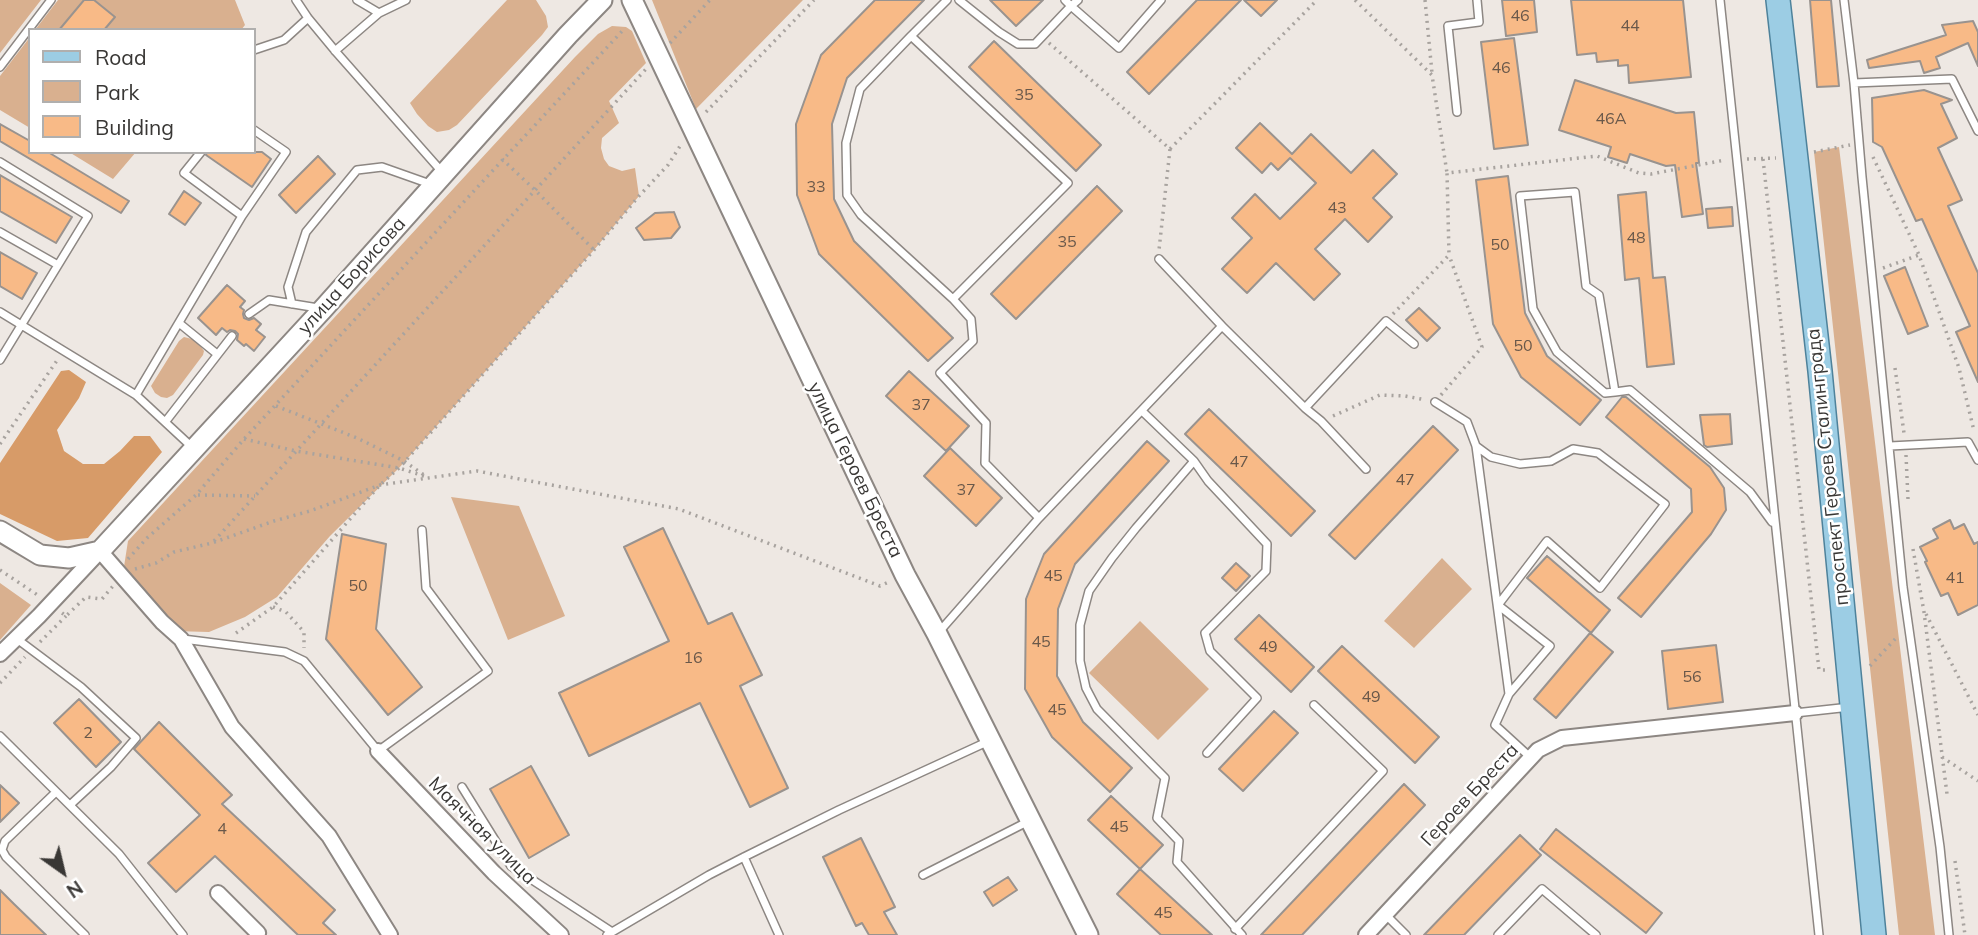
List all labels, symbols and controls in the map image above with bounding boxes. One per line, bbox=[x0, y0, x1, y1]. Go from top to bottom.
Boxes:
house number: 46 bbox=[1510, 6, 1530, 26]
house number: 44 bbox=[1620, 16, 1640, 36]
legend bbox=[28, 28, 256, 154]
text: Road bbox=[95, 44, 146, 70]
house number: 46 bbox=[1491, 58, 1511, 78]
text: Park bbox=[95, 79, 139, 105]
house number: 35 bbox=[1014, 85, 1034, 105]
house number: 46А bbox=[1596, 109, 1626, 129]
text: Building bbox=[95, 114, 174, 140]
house number: 33 bbox=[806, 177, 826, 197]
house number: 43 bbox=[1327, 198, 1347, 218]
street label: улица Борисова bbox=[293, 213, 411, 339]
house number: 48 bbox=[1626, 228, 1646, 248]
house number: 35 bbox=[1057, 232, 1077, 252]
house number: 50 bbox=[1490, 235, 1510, 255]
street label: проспект Героев Сталинграда bbox=[1802, 327, 1854, 607]
house number: 50 bbox=[1513, 336, 1533, 356]
street label: улица Героев Бреста bbox=[803, 378, 907, 562]
house number: 37 bbox=[911, 395, 931, 415]
house number: 47 bbox=[1229, 452, 1249, 472]
house number: 47 bbox=[1395, 470, 1415, 490]
house number: 37 bbox=[956, 480, 976, 500]
house number: 45 bbox=[1043, 566, 1063, 586]
house number: 41 bbox=[1945, 568, 1965, 588]
house number: 50 bbox=[348, 576, 368, 596]
house number: 45 bbox=[1031, 632, 1051, 652]
house number: 49 bbox=[1258, 637, 1278, 657]
house number: 16 bbox=[683, 648, 703, 668]
house number: 56 bbox=[1682, 667, 1702, 687]
house number: 49 bbox=[1361, 687, 1381, 707]
house number: 45 bbox=[1047, 700, 1067, 720]
house number: 2 bbox=[83, 723, 93, 743]
street label: Героев Бреста bbox=[1417, 739, 1523, 851]
street label: Маячная улица bbox=[423, 772, 541, 890]
house number: 45 bbox=[1109, 817, 1129, 837]
house number: 4 bbox=[217, 819, 227, 839]
north arrow bbox=[28, 837, 98, 907]
text: N bbox=[62, 875, 87, 903]
house number: 45 bbox=[1153, 903, 1173, 923]

